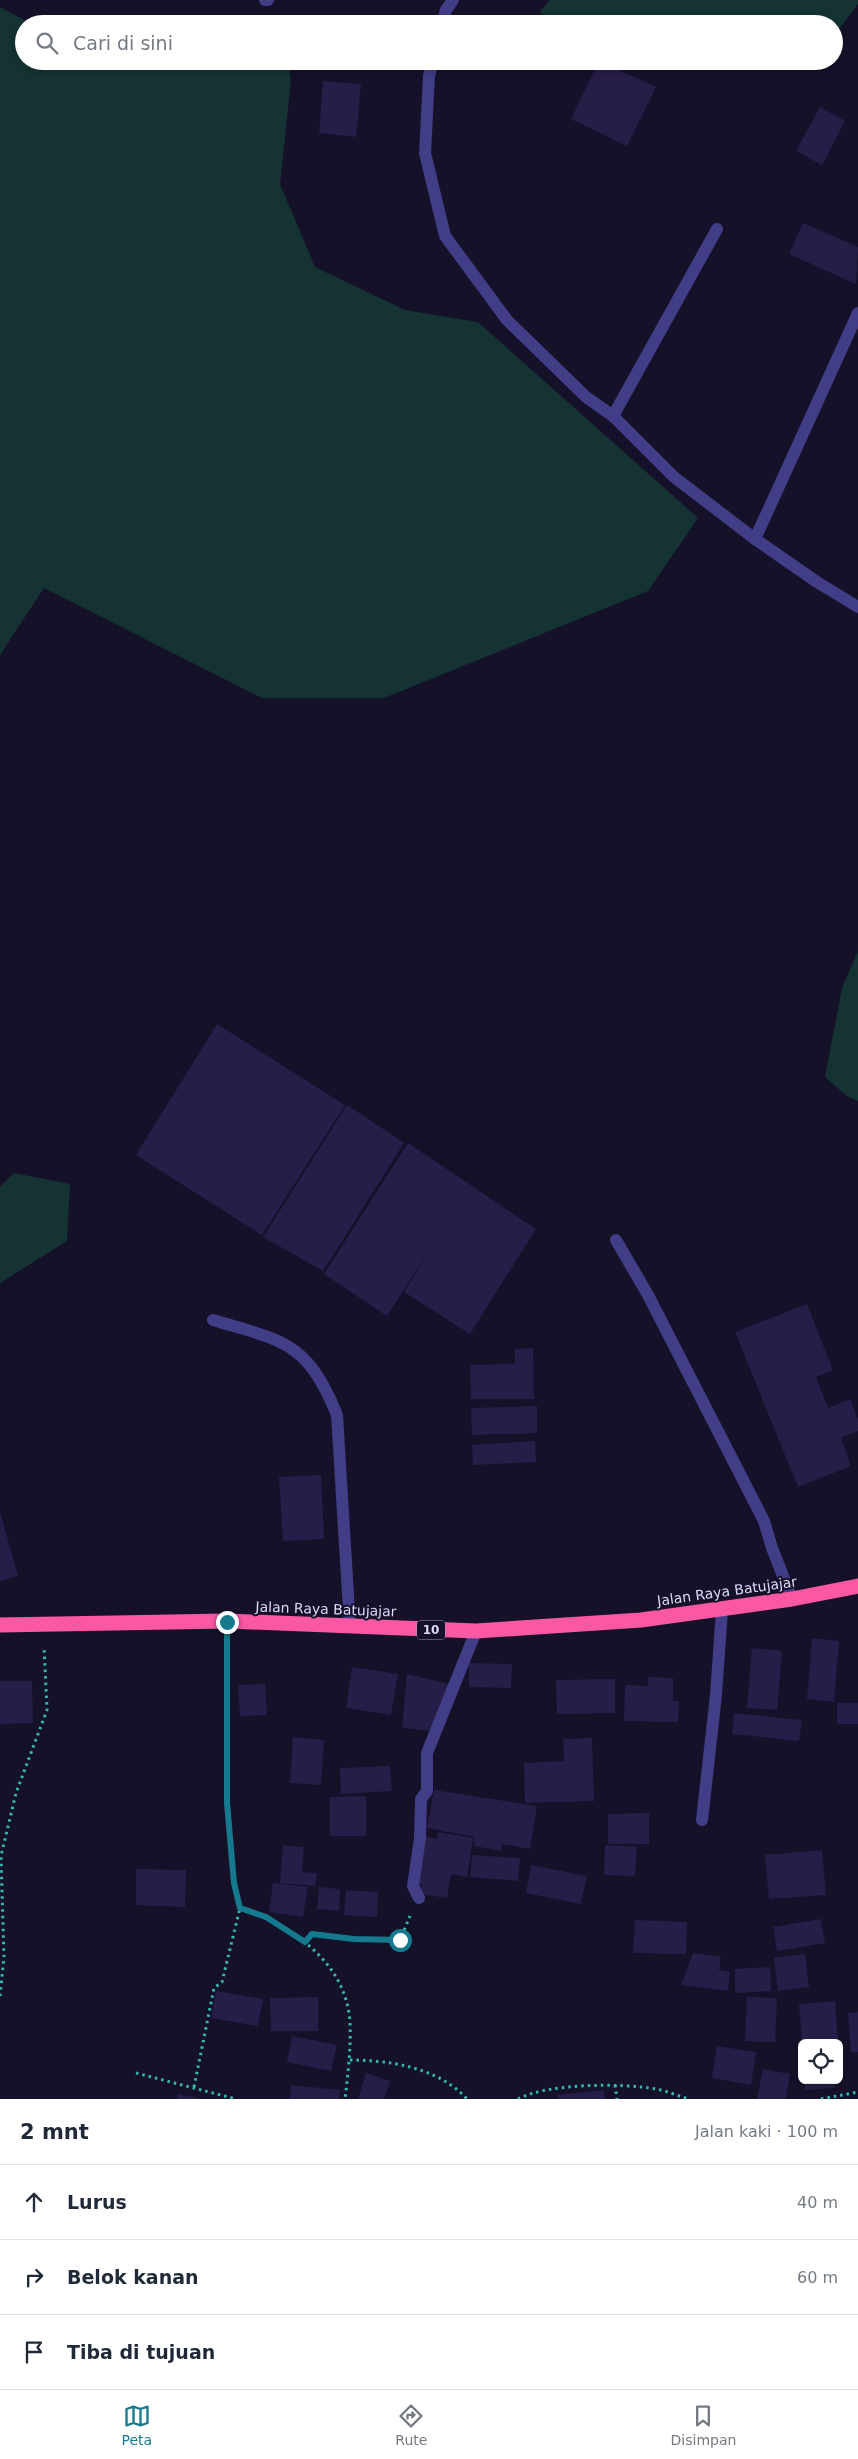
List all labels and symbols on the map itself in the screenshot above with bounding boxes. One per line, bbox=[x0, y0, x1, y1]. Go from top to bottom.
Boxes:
street label: Jalan Raya Batujajar bbox=[655, 1573, 798, 1609]
street label: Jalan Raya Batujajar bbox=[254, 1599, 397, 1619]
route end bbox=[216, 1611, 239, 1634]
road number: 10 bbox=[417, 1620, 445, 1640]
route start bbox=[389, 1929, 412, 1952]

